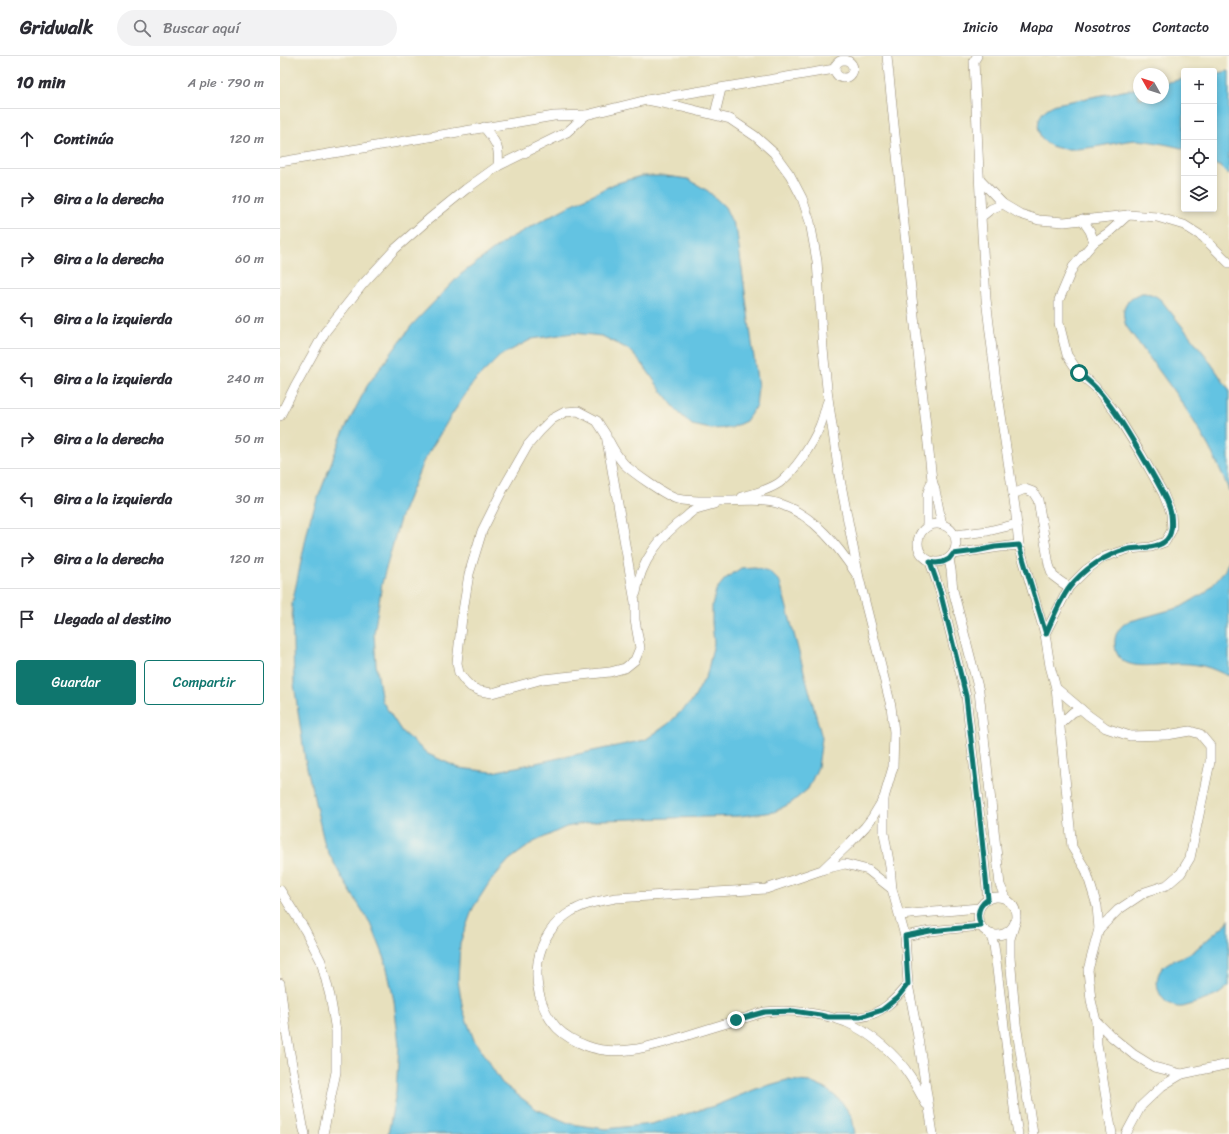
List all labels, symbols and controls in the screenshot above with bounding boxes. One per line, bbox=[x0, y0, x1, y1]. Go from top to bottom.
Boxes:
search box bbox=[117, 10, 397, 46]
text: Gridwalk bbox=[20, 11, 93, 44]
text: Buscar aquí bbox=[163, 15, 240, 41]
text: Inicio bbox=[963, 15, 998, 40]
text: Mapa bbox=[1020, 15, 1053, 40]
text: Nosotros bbox=[1075, 15, 1130, 40]
text: Contacto bbox=[1152, 15, 1209, 40]
icon: search bbox=[131, 17, 153, 39]
text: 10 min bbox=[16, 67, 65, 97]
north arrow bbox=[1133, 68, 1169, 104]
map controls bbox=[1181, 68, 1217, 212]
button: + bbox=[1181, 68, 1217, 104]
text: A pie · 790 m bbox=[188, 71, 264, 94]
button: − bbox=[1181, 104, 1217, 140]
text: Continúa bbox=[54, 126, 113, 152]
text: 120 m bbox=[229, 127, 264, 150]
icon: ahead bbox=[16, 128, 38, 150]
button: locate bbox=[1181, 140, 1217, 176]
button: layers bbox=[1181, 176, 1217, 212]
text: Gira a la derecha bbox=[54, 186, 164, 212]
text: 110 m bbox=[231, 187, 264, 210]
icon: right bbox=[16, 188, 38, 210]
text: Gira a la derecha bbox=[54, 246, 164, 272]
text: 60 m bbox=[235, 247, 264, 270]
icon: right bbox=[16, 248, 38, 270]
text: Gira a la izquierda bbox=[54, 306, 172, 332]
text: 60 m bbox=[235, 307, 264, 330]
icon: left bbox=[16, 308, 38, 330]
route start bbox=[1070, 364, 1088, 382]
text: Gira a la izquierda bbox=[54, 366, 172, 392]
text: 240 m bbox=[227, 367, 264, 390]
icon: left bbox=[16, 368, 38, 390]
text: Gira a la derecha bbox=[54, 426, 164, 452]
text: 50 m bbox=[234, 427, 264, 450]
icon: right bbox=[16, 428, 38, 450]
text: Gira a la izquierda bbox=[54, 486, 172, 512]
text: 30 m bbox=[235, 487, 264, 510]
icon: left bbox=[16, 488, 38, 510]
text: Gira a la derecha bbox=[54, 546, 164, 572]
text: 120 m bbox=[229, 547, 264, 570]
icon: right bbox=[16, 548, 38, 570]
text: Llegada al destino bbox=[54, 606, 171, 632]
icon: arrive bbox=[16, 608, 38, 630]
button: Guardar bbox=[16, 660, 136, 705]
button: Compartir bbox=[144, 660, 264, 705]
route end bbox=[727, 1011, 745, 1029]

